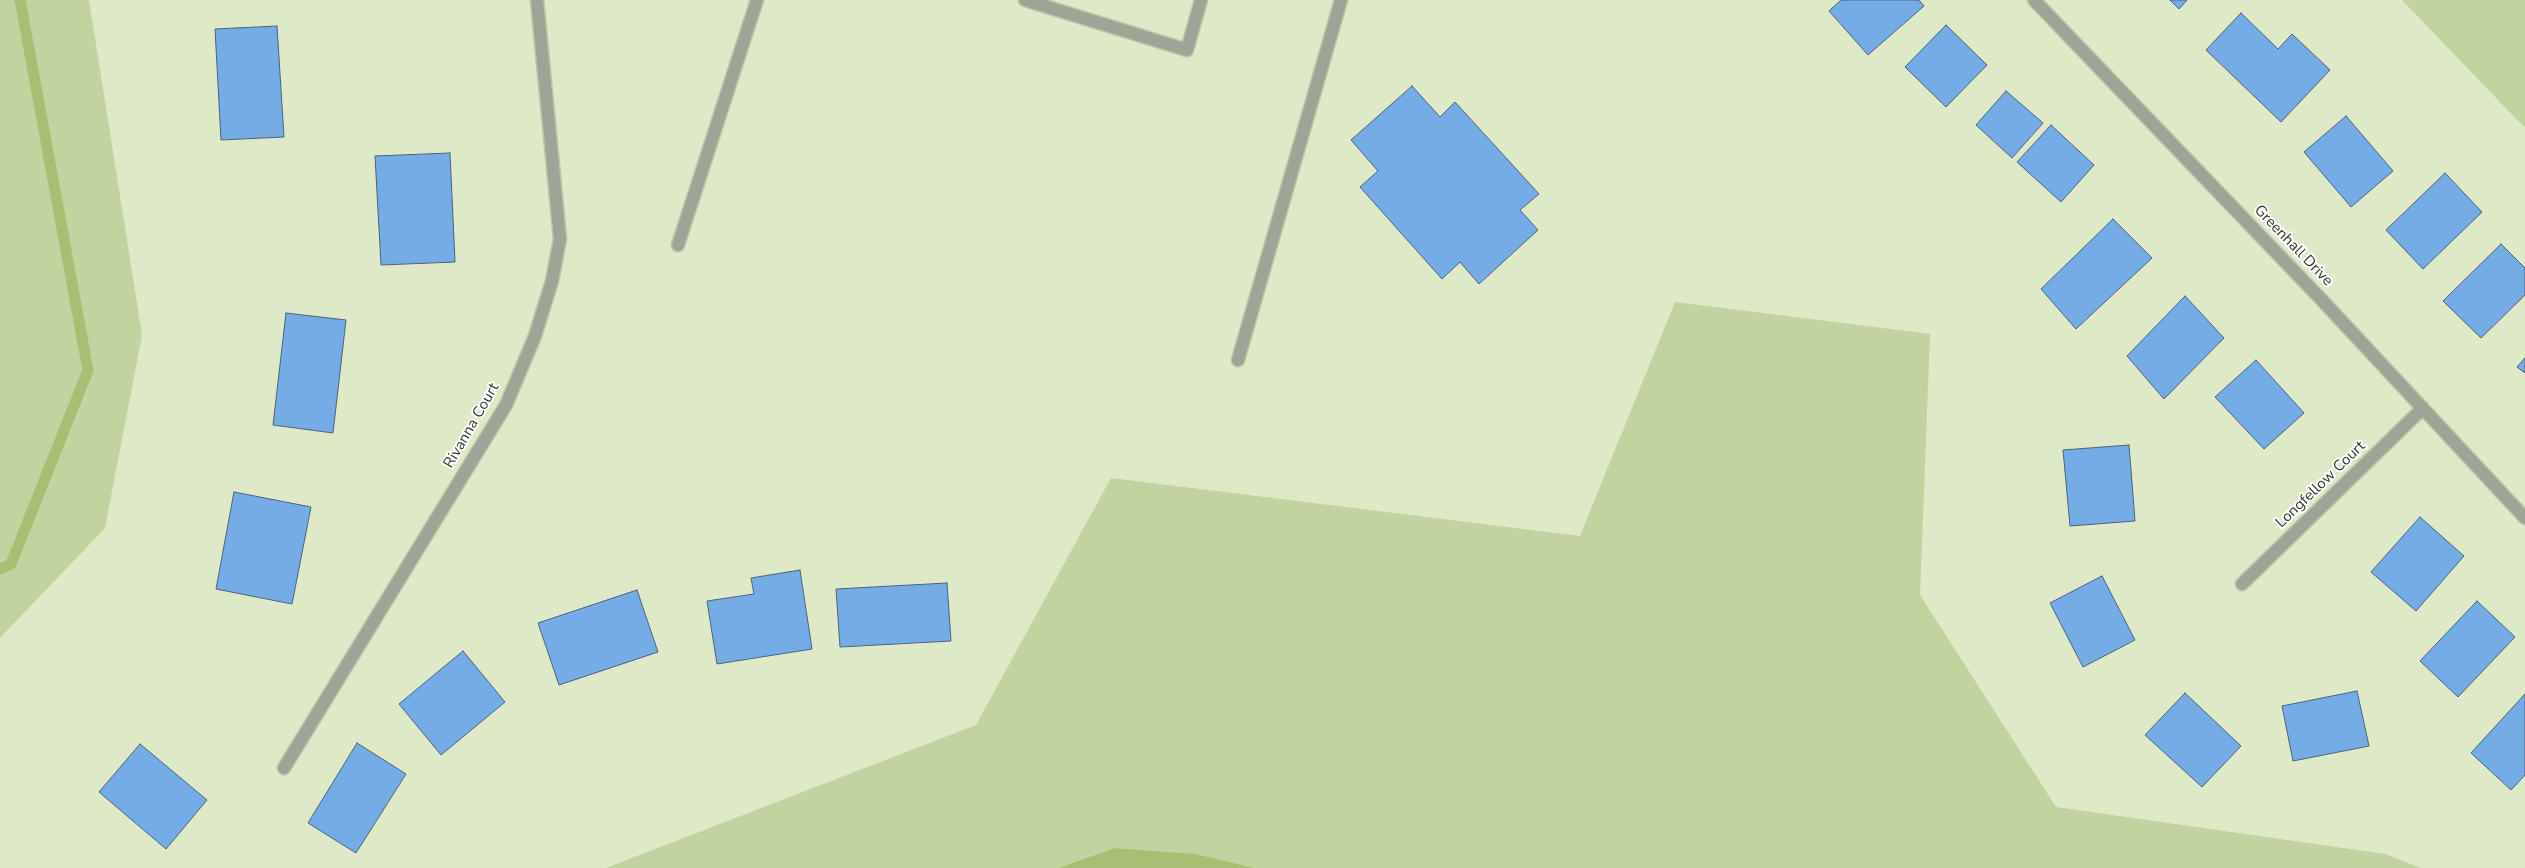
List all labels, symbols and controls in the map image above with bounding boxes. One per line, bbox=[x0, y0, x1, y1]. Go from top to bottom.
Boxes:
street label: Greenhall Drive bbox=[2250, 202, 2336, 290]
street label: Rivanna Court bbox=[440, 380, 504, 472]
street label: Longfellow Court bbox=[2273, 438, 2369, 532]

